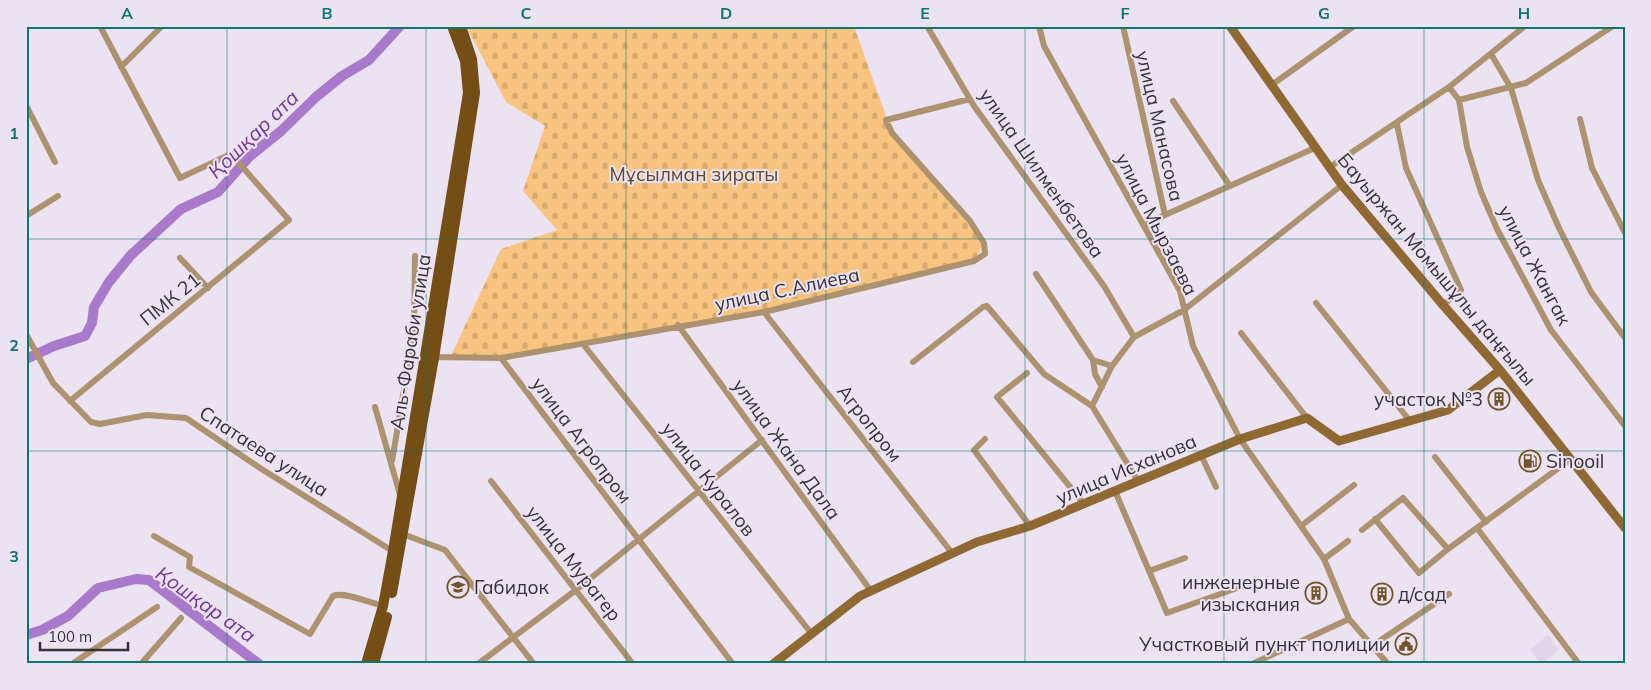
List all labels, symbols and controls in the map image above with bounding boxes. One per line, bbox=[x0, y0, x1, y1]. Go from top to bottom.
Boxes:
text: A bbox=[121, 3, 133, 23]
text: B bbox=[321, 3, 333, 23]
text: C bbox=[521, 3, 532, 23]
text: D bbox=[720, 3, 732, 23]
text: E bbox=[920, 3, 930, 23]
text: F bbox=[1120, 3, 1130, 23]
text: G bbox=[1318, 3, 1330, 23]
text: H bbox=[1518, 3, 1530, 23]
street label: улица Манасова bbox=[1131, 48, 1189, 204]
street label: улица Шилменбетова bbox=[974, 84, 1110, 262]
water label: Қошқар ата bbox=[202, 85, 304, 183]
text: 1 bbox=[9, 123, 19, 143]
street label: Бауыржан Момышұлы даңғылы bbox=[1333, 148, 1541, 390]
street label: улица Мырзаева bbox=[1111, 149, 1203, 299]
park label: Мұсылман зираты bbox=[610, 162, 778, 186]
street label: улица Жангак bbox=[1493, 201, 1577, 330]
street label: Аль-Фараби улица bbox=[384, 252, 436, 432]
street label: улица С.Алиева bbox=[712, 262, 862, 316]
street label: ПМК 21 bbox=[135, 267, 205, 331]
text: 2 bbox=[9, 335, 19, 355]
street label: улица Агропром bbox=[527, 372, 637, 508]
street label: улица Жана Дала bbox=[728, 374, 846, 524]
street label: Агропром bbox=[832, 379, 908, 467]
place label: участок №3 bbox=[1374, 387, 1483, 411]
building icon: участок №3 bbox=[1487, 387, 1511, 411]
street label: Спатаева улица bbox=[195, 400, 333, 502]
street label: улица Куралов bbox=[657, 417, 761, 541]
street label: улица Исханова bbox=[1052, 429, 1200, 509]
fuel station icon: Sinooil bbox=[1518, 449, 1542, 473]
place label: Sinooil bbox=[1546, 449, 1604, 473]
street label: улица Мурагер bbox=[521, 500, 627, 626]
text: 3 bbox=[9, 546, 19, 566]
water label: Қошқар ата bbox=[151, 560, 261, 648]
place label: инженерные изыскания bbox=[1182, 570, 1300, 616]
school or university icon: Габидок bbox=[446, 575, 470, 599]
place label: Габидок bbox=[474, 575, 550, 599]
building icon: инженерные изыскания bbox=[1304, 581, 1328, 605]
building icon: д/сад bbox=[1370, 582, 1394, 606]
place label: д/сад bbox=[1398, 582, 1447, 606]
scale bar bbox=[40, 620, 128, 652]
text: 100 m bbox=[48, 627, 92, 646]
place label: Участковый пункт полиции bbox=[1138, 632, 1390, 656]
public building icon: Участковый пункт полиции bbox=[1394, 632, 1418, 656]

